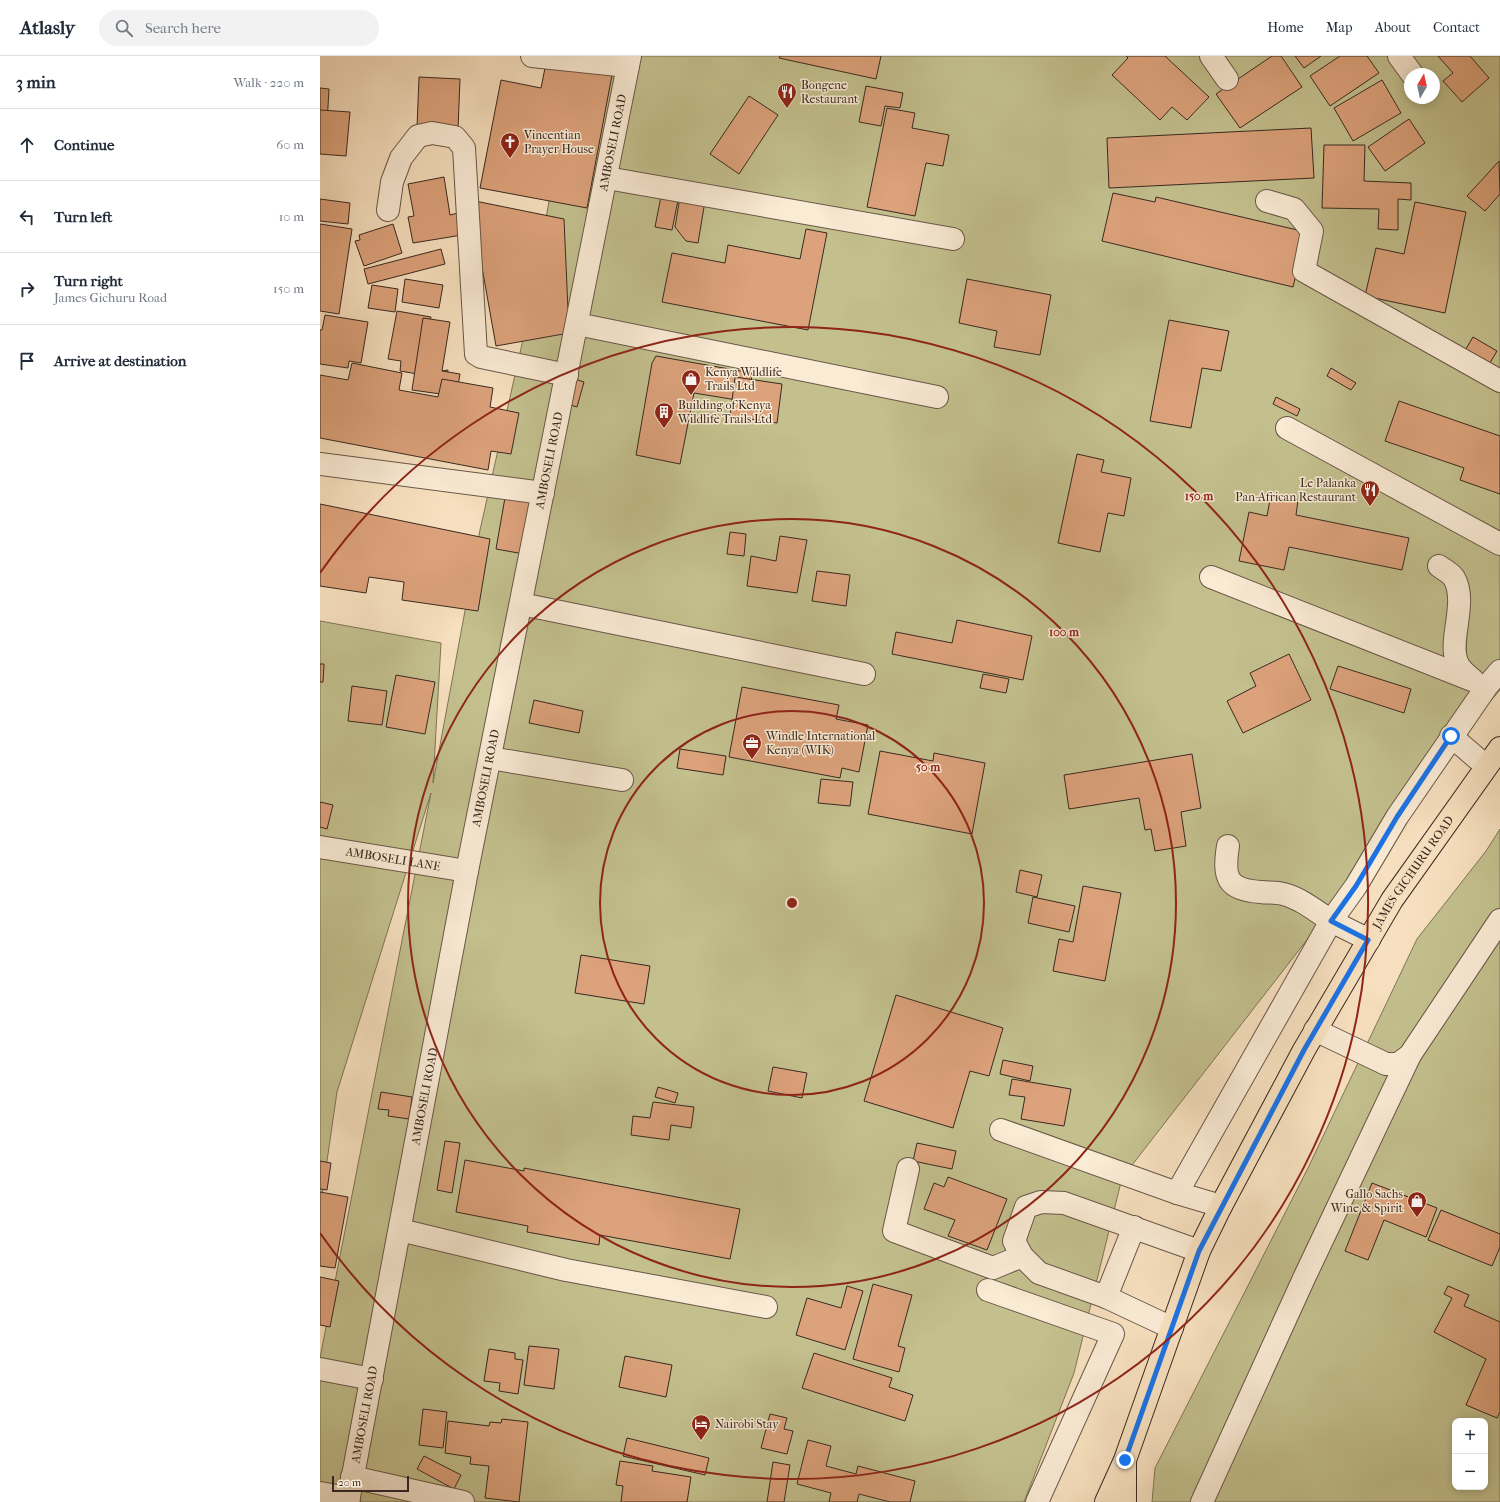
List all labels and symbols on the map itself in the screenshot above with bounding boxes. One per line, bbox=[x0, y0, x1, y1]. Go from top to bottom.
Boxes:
north arrow bbox=[1404, 68, 1440, 104]
place label: Bongene Restaurant bbox=[801, 78, 859, 106]
restaurant icon: Bongene Restaurant bbox=[776, 81, 798, 109]
street label: AMBOSELI ROAD bbox=[596, 93, 629, 193]
place label: Vincentian Prayer House bbox=[523, 128, 594, 156]
church icon: Vincentian Prayer House bbox=[499, 131, 521, 159]
place label: Kenya Wildlife Trails Ltd bbox=[705, 365, 782, 393]
shop icon: Kenya Wildlife Trails Ltd bbox=[680, 368, 702, 396]
place label: Building of Kenya Wildlife Trails Ltd bbox=[677, 398, 772, 426]
building icon: Building of Kenya Wildlife Trails Ltd bbox=[653, 401, 675, 429]
street label: AMBOSELI ROAD bbox=[532, 410, 566, 511]
place label: Le Palanka Pan-African Restaurant bbox=[1235, 476, 1357, 504]
restaurant icon: Le Palanka Pan-African Restaurant bbox=[1359, 479, 1381, 507]
text: 150 m bbox=[1185, 489, 1214, 503]
text: 100 m bbox=[1049, 625, 1080, 639]
route start bbox=[1442, 727, 1460, 745]
street label: AMBOSELI ROAD bbox=[469, 728, 502, 829]
place label: Windle International Kenya (WIK) bbox=[765, 729, 876, 757]
office icon: Windle International Kenya (WIK) bbox=[741, 732, 763, 760]
text: 50 m bbox=[916, 760, 941, 774]
street label: JAMES GICHURU ROAD bbox=[1369, 813, 1457, 932]
street label: AMBOSELI LANE bbox=[344, 844, 441, 874]
centre of rings bbox=[785, 896, 799, 910]
street label: AMBOSELI ROAD bbox=[408, 1046, 441, 1147]
place label: Gallo Sachs Wine & Spirit bbox=[1330, 1187, 1404, 1215]
shop icon: Gallo Sachs Wine & Spirit bbox=[1406, 1190, 1428, 1218]
street label: AMBOSELI ROAD bbox=[348, 1365, 381, 1465]
hotel icon: Nairobi Stay bbox=[690, 1413, 712, 1441]
place label: Nairobi Stay bbox=[715, 1417, 779, 1431]
route end bbox=[1116, 1451, 1134, 1469]
scale bar bbox=[332, 1474, 409, 1493]

